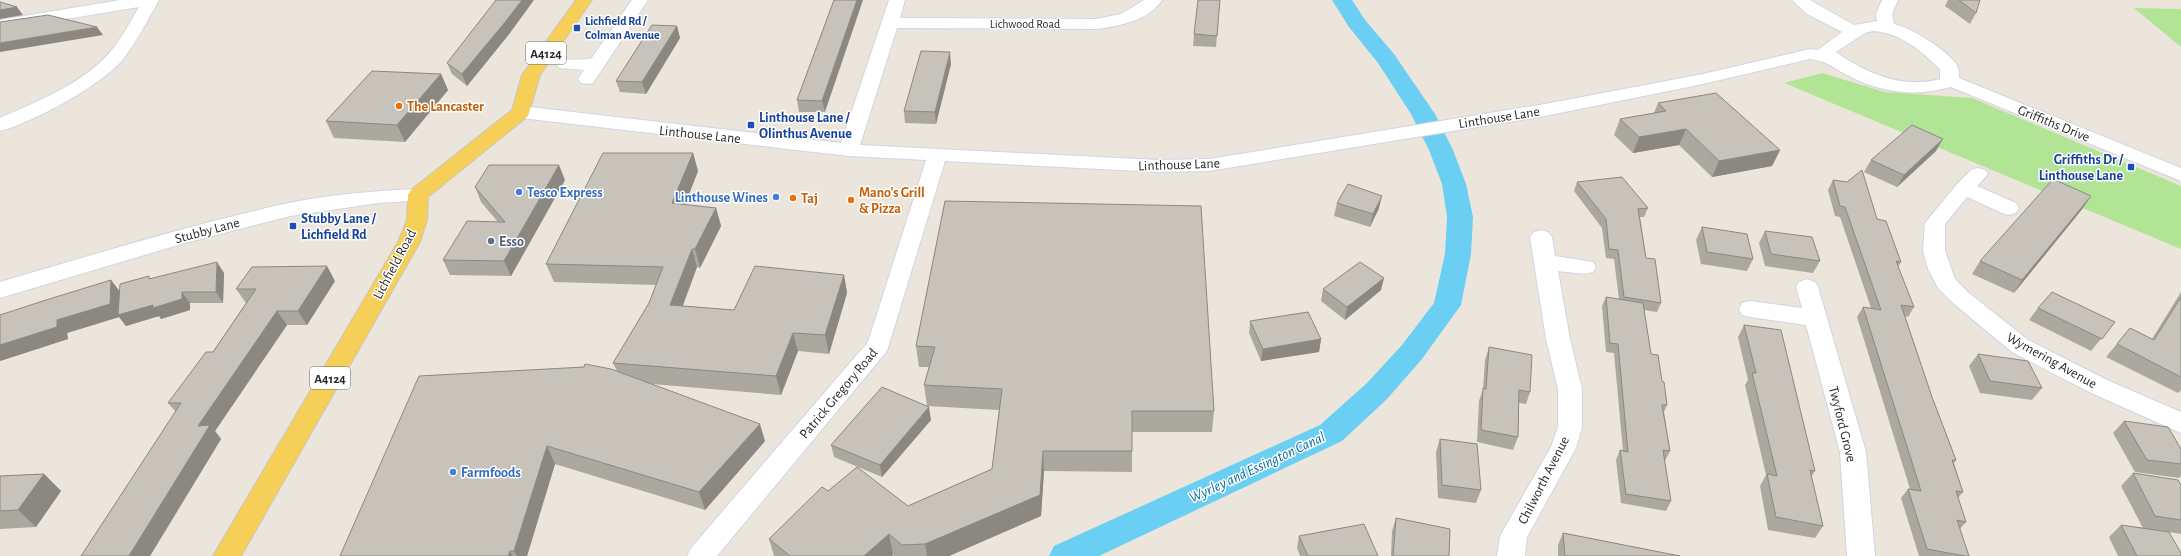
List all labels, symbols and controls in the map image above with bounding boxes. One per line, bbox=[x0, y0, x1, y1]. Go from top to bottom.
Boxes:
place label: Lichfield Rd / Colman Avenue bbox=[585, 15, 660, 41]
street label: Lichwood Road bbox=[990, 18, 1060, 30]
marker: Lichfield Rd / Colman Avenue bbox=[572, 23, 582, 33]
road number: A4124 bbox=[526, 42, 566, 64]
place label: The Lancaster bbox=[407, 100, 484, 114]
marker: The Lancaster bbox=[394, 101, 404, 111]
street label: Griffiths Drive bbox=[2016, 103, 2092, 145]
street label: Linthouse Lane bbox=[1458, 105, 1541, 131]
place label: Linthouse Lane / Olinthus Avenue bbox=[759, 111, 852, 141]
marker: Linthouse Lane / Olinthus Avenue bbox=[746, 120, 756, 130]
street label: Linthouse Lane bbox=[658, 124, 741, 146]
place label: Griffiths Dr / Linthouse Lane bbox=[2039, 153, 2124, 183]
street label: Linthouse Lane bbox=[1138, 157, 1220, 173]
marker: Griffiths Dr / Linthouse Lane bbox=[2126, 162, 2136, 172]
place label: Tesco Express bbox=[527, 186, 603, 200]
place label: Mano's Grill & Pizza bbox=[859, 186, 925, 216]
marker: Tesco Express bbox=[514, 187, 524, 197]
place label: Linthouse Wines bbox=[675, 191, 768, 205]
marker: Linthouse Wines bbox=[771, 192, 781, 202]
place label: Taj bbox=[801, 192, 818, 206]
marker: Taj bbox=[788, 193, 798, 203]
marker: Mano's Grill & Pizza bbox=[846, 195, 856, 205]
place label: Stubby Lane / Lichfield Rd bbox=[301, 212, 377, 242]
street label: Stubby Lane bbox=[173, 216, 241, 246]
marker: Stubby Lane / Lichfield Rd bbox=[288, 221, 298, 231]
street label: Lichfield Road bbox=[371, 227, 419, 302]
place label: Esso bbox=[499, 235, 524, 249]
marker: Esso bbox=[486, 236, 496, 246]
street label: Wymering Avenue bbox=[2004, 330, 2099, 391]
street label: Patrick Gregory Road bbox=[797, 346, 881, 441]
road number: A4124 bbox=[310, 367, 350, 389]
street label: Twyford Grove bbox=[1826, 385, 1858, 464]
water label: Wyrley and Essington Canal bbox=[1187, 429, 1328, 506]
street label: Chilworth Avenue bbox=[1516, 434, 1572, 527]
place label: Farmfoods bbox=[461, 466, 521, 480]
marker: Farmfoods bbox=[448, 467, 458, 477]

